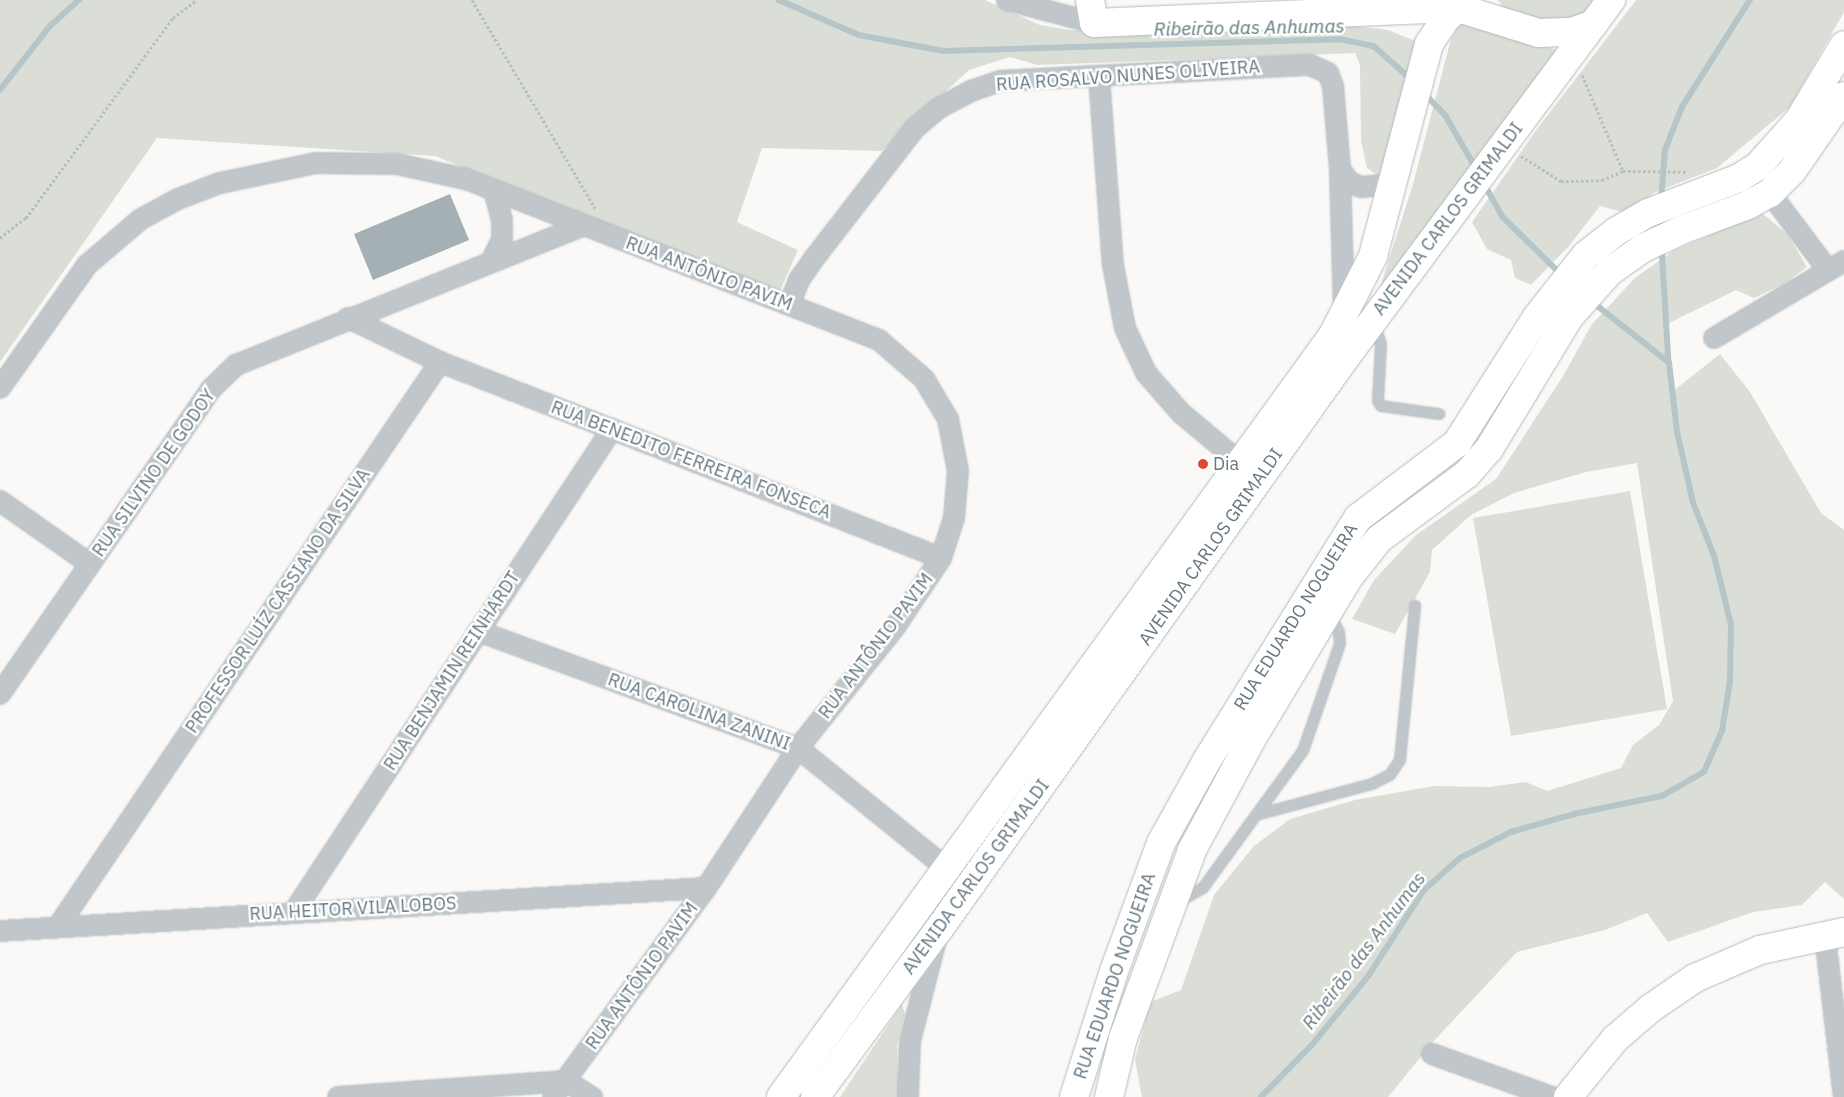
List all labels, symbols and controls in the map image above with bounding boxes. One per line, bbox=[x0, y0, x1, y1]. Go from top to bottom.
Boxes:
water label: Ribeirão das Anhumas bbox=[1153, 15, 1345, 41]
street label: RUA ROSALVO NUNES OLIVEIRA bbox=[995, 56, 1261, 96]
street label: AVENIDA CARLOS GRIMALDI bbox=[1368, 118, 1528, 320]
street label: RUA ANTÔNIO PAVIM bbox=[623, 232, 795, 316]
street label: RUA SILVINO DE GODOY bbox=[88, 385, 220, 561]
street label: RUA BENEDITO FERREIRA FONSECA bbox=[548, 397, 834, 523]
street label: AVENIDA CARLOS GRIMALDI bbox=[1135, 444, 1287, 650]
place label: Dia bbox=[1213, 453, 1239, 475]
marker: Dia bbox=[1197, 458, 1209, 470]
street label: PROFESSOR LUÍZ CASSIANO DA SILVA bbox=[181, 465, 375, 737]
street label: RUA EDUARDO NOGUEIRA bbox=[1229, 519, 1363, 715]
street label: RUA BENJAMIN REINHARDT bbox=[379, 567, 525, 775]
street label: RUA ANTÔNIO PAVIM bbox=[814, 569, 938, 723]
street label: RUA CAROLINA ZANINI bbox=[605, 669, 793, 755]
street label: AVENIDA CARLOS GRIMALDI bbox=[898, 775, 1054, 979]
water label: Ribeirão das Anhumas bbox=[1297, 868, 1431, 1034]
street label: RUA EDUARDO NOGUEIRA bbox=[1070, 870, 1160, 1082]
street label: RUA HEITOR VILA LOBOS bbox=[249, 893, 457, 925]
street label: RUA ANTÔNIO PAVIM bbox=[581, 898, 703, 1054]

